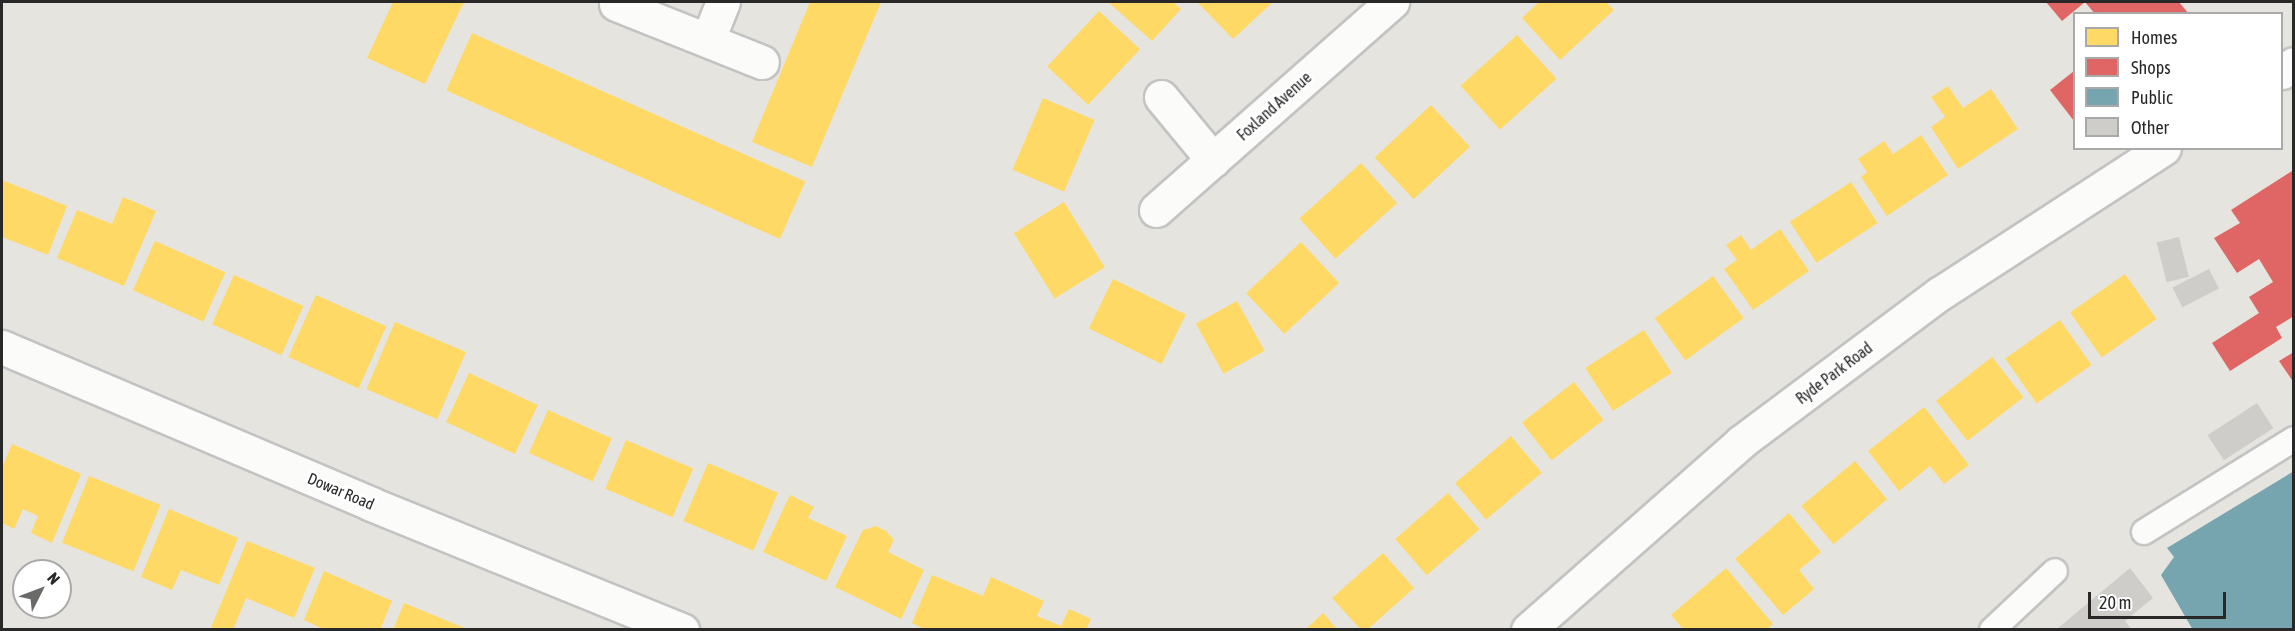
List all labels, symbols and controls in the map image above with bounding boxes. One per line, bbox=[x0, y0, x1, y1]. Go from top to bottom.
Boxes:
legend bbox=[2073, 12, 2283, 150]
text: Homes bbox=[2131, 27, 2177, 48]
text: Shops bbox=[2131, 57, 2171, 78]
street label: Foxland Avenue bbox=[1233, 68, 1315, 144]
text: Public bbox=[2131, 87, 2173, 108]
text: Other bbox=[2131, 117, 2169, 138]
street label: Ryde Park Road bbox=[1792, 338, 1876, 408]
street label: Dowar Road bbox=[305, 468, 377, 514]
north arrow bbox=[12, 559, 72, 619]
text: N bbox=[44, 569, 64, 588]
scale bar bbox=[2091, 580, 2229, 618]
text: 20 m bbox=[2099, 592, 2131, 613]

